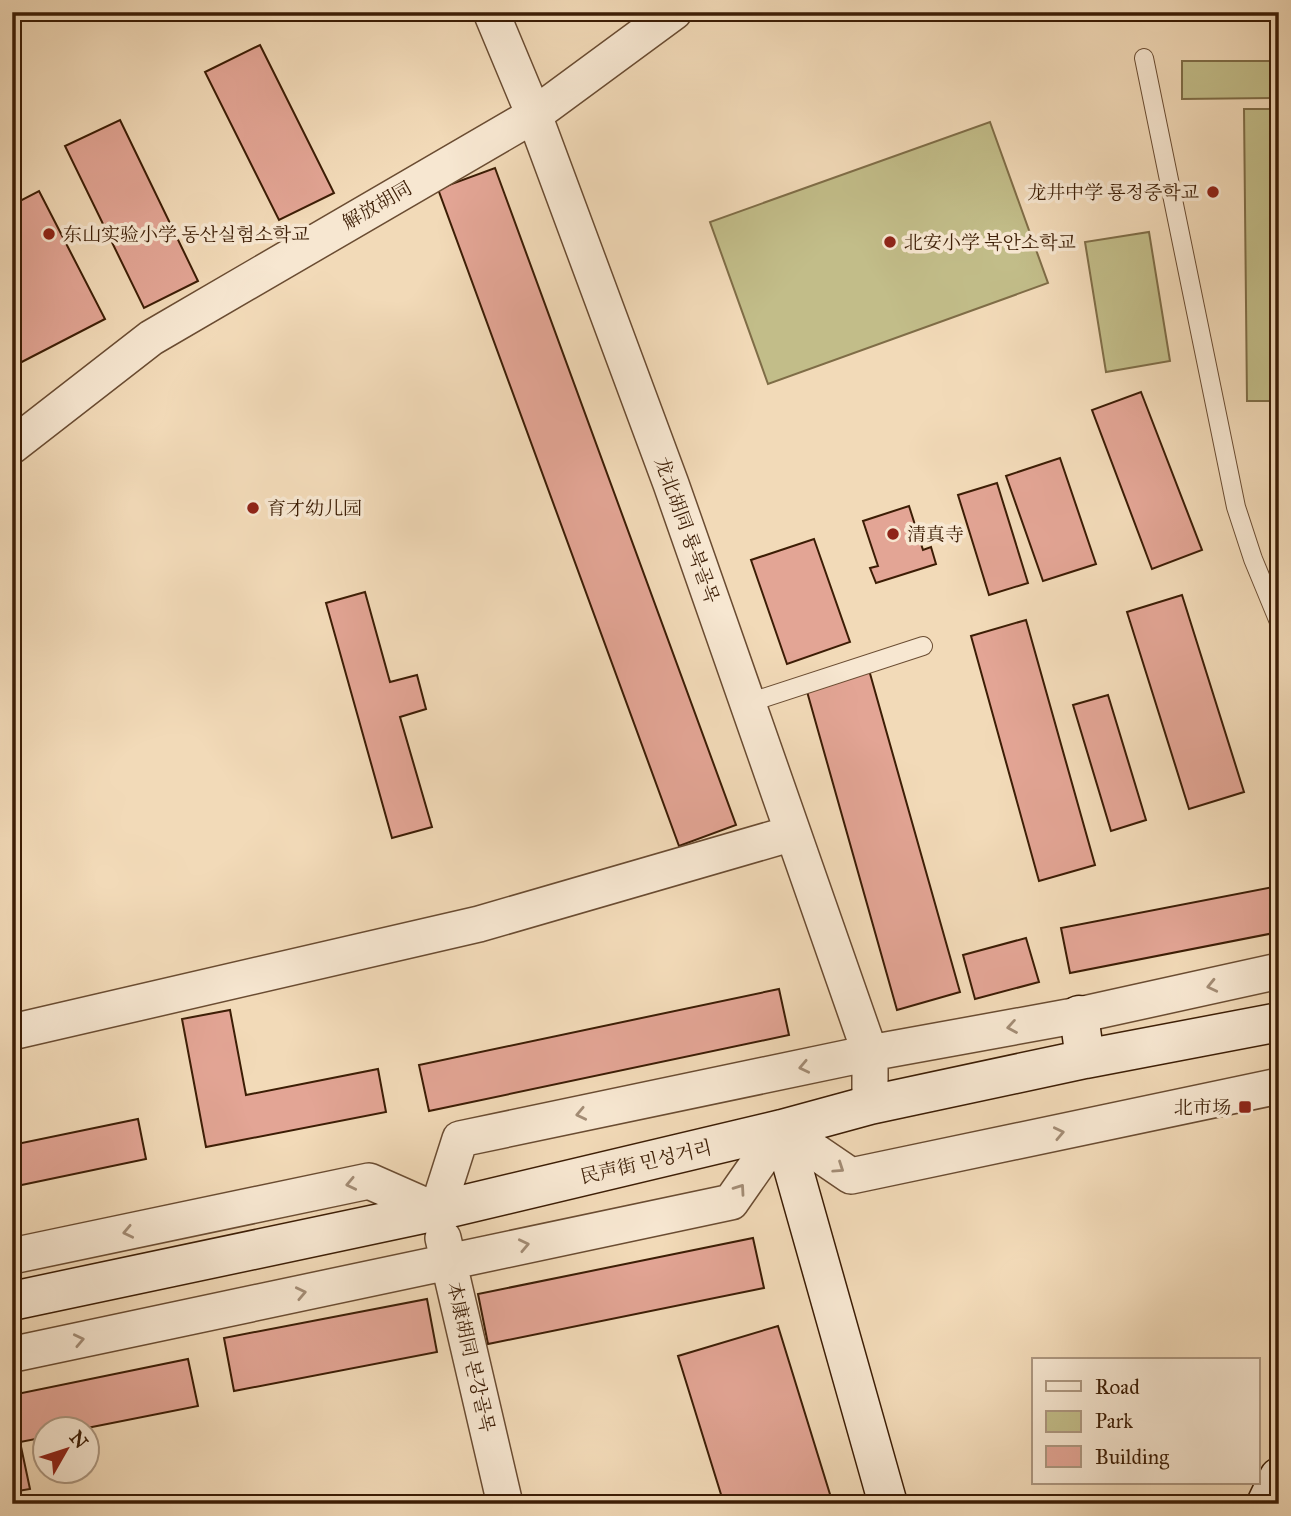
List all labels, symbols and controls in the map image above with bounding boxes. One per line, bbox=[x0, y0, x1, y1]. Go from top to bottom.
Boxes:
street label: 解放胡同 bbox=[338, 176, 416, 234]
place label: 龙井中学 룡정중학교 bbox=[1027, 181, 1199, 204]
marker: 龙井中学 룡정중학교 bbox=[1205, 184, 1221, 200]
place label: 东山实验小学 동산실험소학교 bbox=[63, 223, 310, 246]
marker: 东山实验小学 동산실험소학교 bbox=[41, 226, 57, 242]
place label: 北安小学 북안소학교 bbox=[904, 231, 1076, 254]
marker: 北安小学 북안소학교 bbox=[882, 234, 898, 250]
street label: 龙北胡同 룡북골목 bbox=[650, 454, 724, 606]
place label: 育才幼儿园 bbox=[267, 497, 362, 520]
marker: 育才幼儿园 bbox=[245, 500, 261, 516]
place label: 清真寺 bbox=[907, 523, 964, 546]
marker: 清真寺 bbox=[885, 526, 901, 542]
one-way arrow bbox=[1206, 977, 1218, 992]
one-way arrow bbox=[1006, 1019, 1018, 1034]
one-way arrow bbox=[798, 1058, 810, 1073]
place label: 北市场 bbox=[1174, 1096, 1231, 1119]
marker: 北市场 bbox=[1237, 1099, 1253, 1115]
one-way arrow bbox=[575, 1105, 587, 1120]
one-way arrow bbox=[1053, 1126, 1065, 1141]
street label: 民声街 민성거리 bbox=[578, 1136, 714, 1188]
one-way arrow bbox=[831, 1160, 844, 1172]
one-way arrow bbox=[345, 1176, 357, 1191]
one-way arrow bbox=[732, 1184, 744, 1197]
one-way arrow bbox=[122, 1223, 134, 1238]
one-way arrow bbox=[518, 1239, 530, 1254]
street label: 本康胡同 본강골목 bbox=[443, 1280, 499, 1434]
one-way arrow bbox=[295, 1286, 307, 1301]
one-way arrow bbox=[73, 1334, 85, 1349]
legend bbox=[1032, 1358, 1260, 1484]
text: Road bbox=[1095, 1374, 1140, 1400]
text: Park bbox=[1095, 1408, 1133, 1434]
north arrow bbox=[32, 1414, 102, 1484]
text: N bbox=[65, 1426, 93, 1453]
text: Building bbox=[1095, 1444, 1169, 1470]

